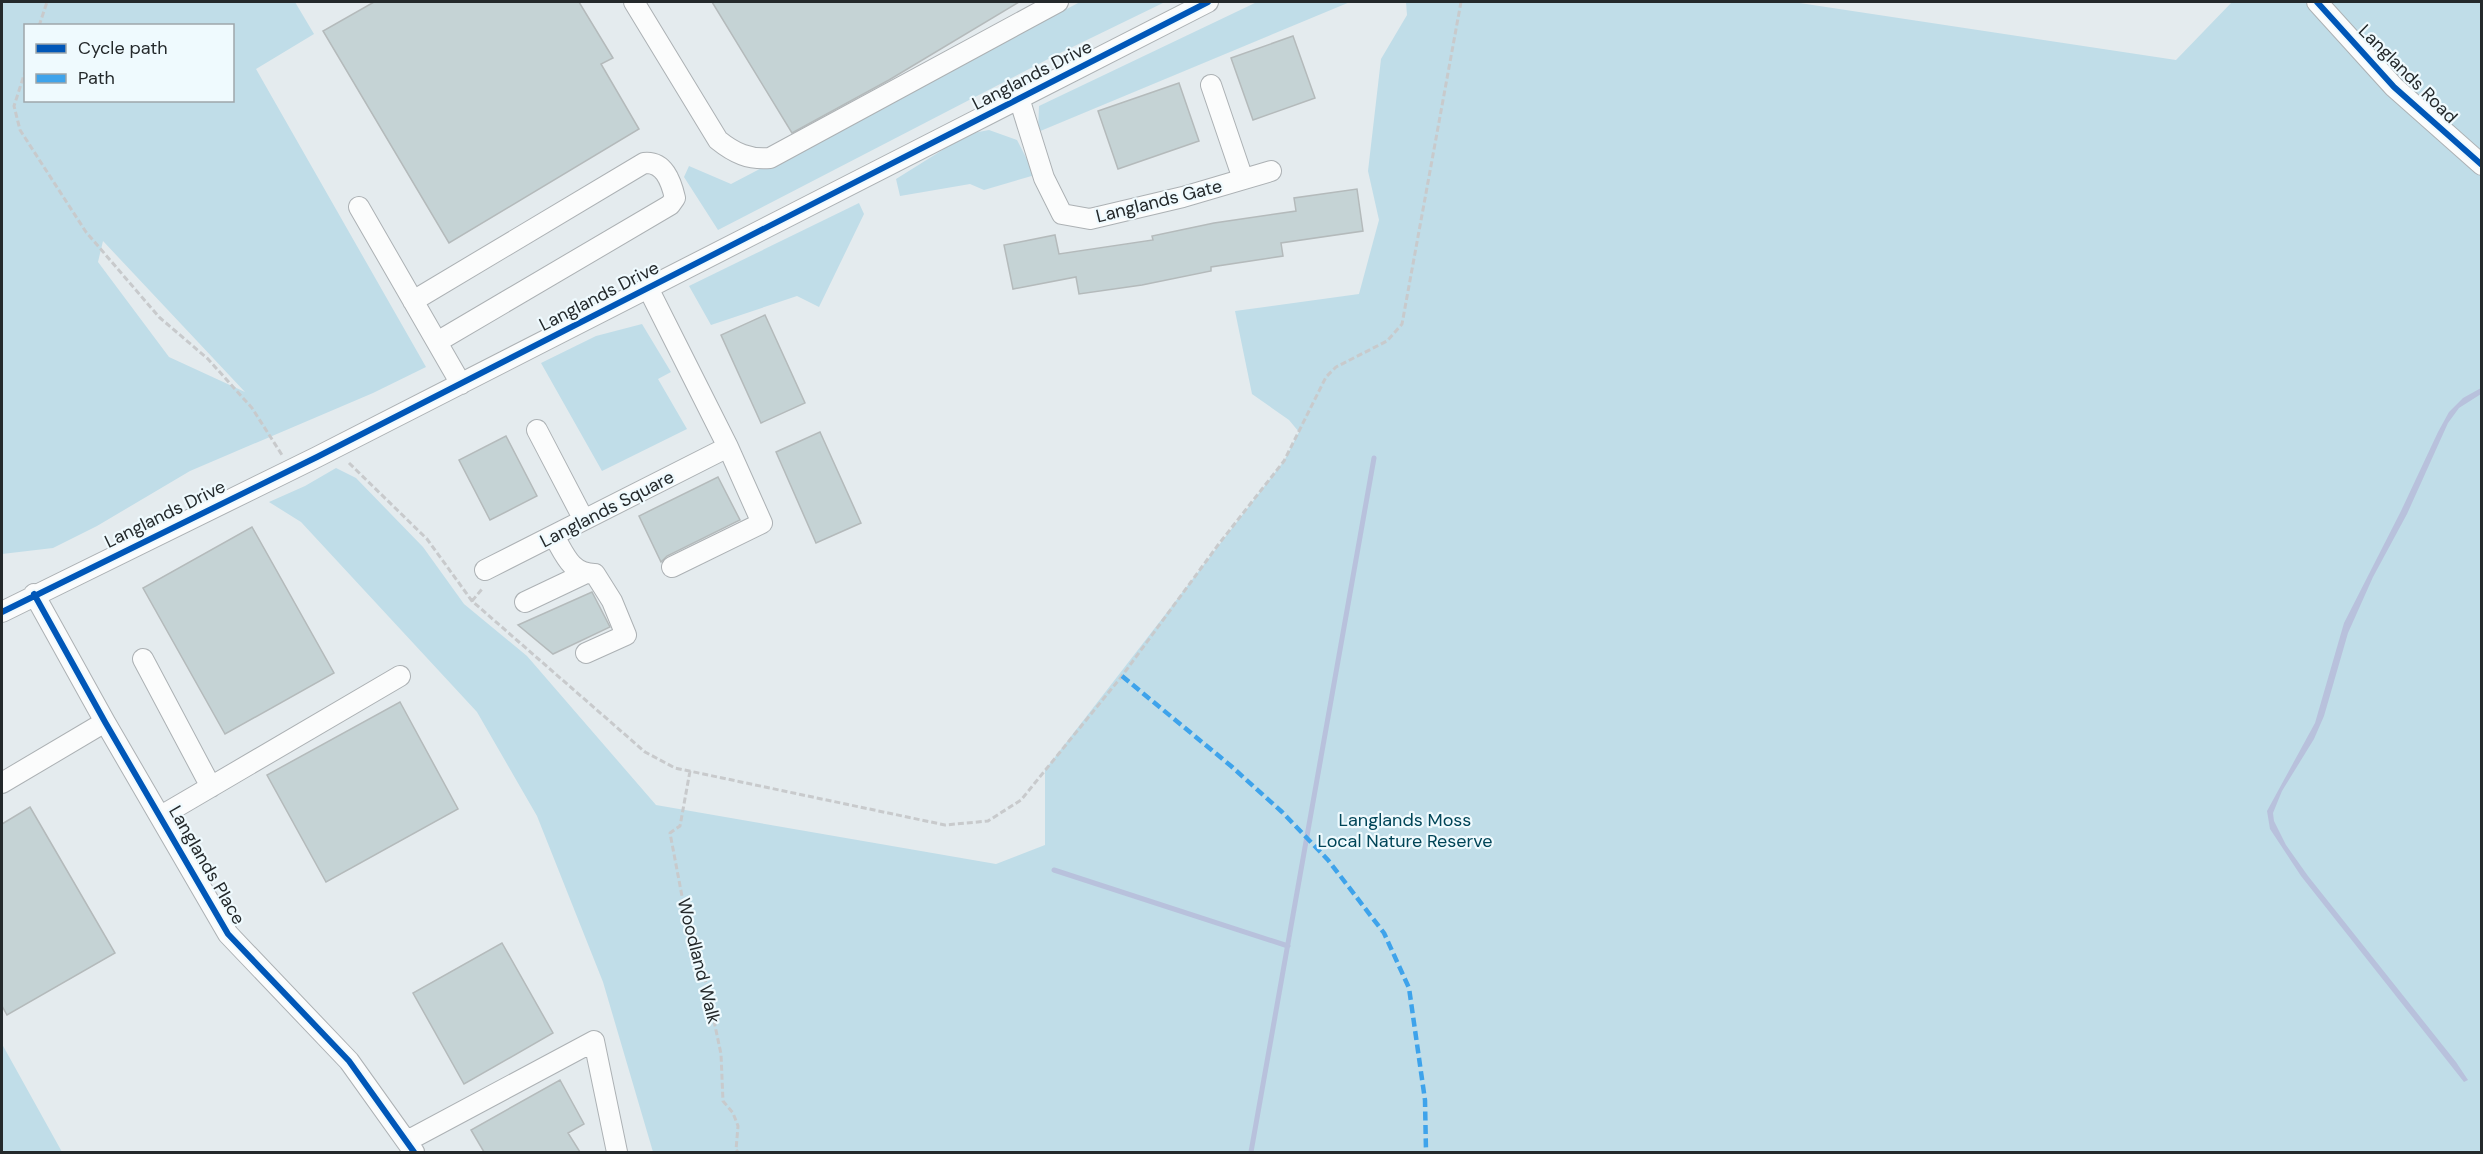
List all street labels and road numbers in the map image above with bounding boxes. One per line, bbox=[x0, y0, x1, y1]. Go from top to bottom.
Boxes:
street label: Langlands Road bbox=[2353, 19, 2463, 129]
street label: Langlands Drive bbox=[968, 34, 1096, 116]
street label: Langlands Gate bbox=[1093, 174, 1225, 228]
street label: Langlands Drive bbox=[535, 255, 663, 337]
street label: Langlands Square bbox=[536, 465, 678, 553]
street label: Langlands Drive bbox=[101, 474, 229, 554]
street label: Langlands Place bbox=[163, 801, 251, 929]
street label: Woodland Walk bbox=[672, 896, 726, 1026]

